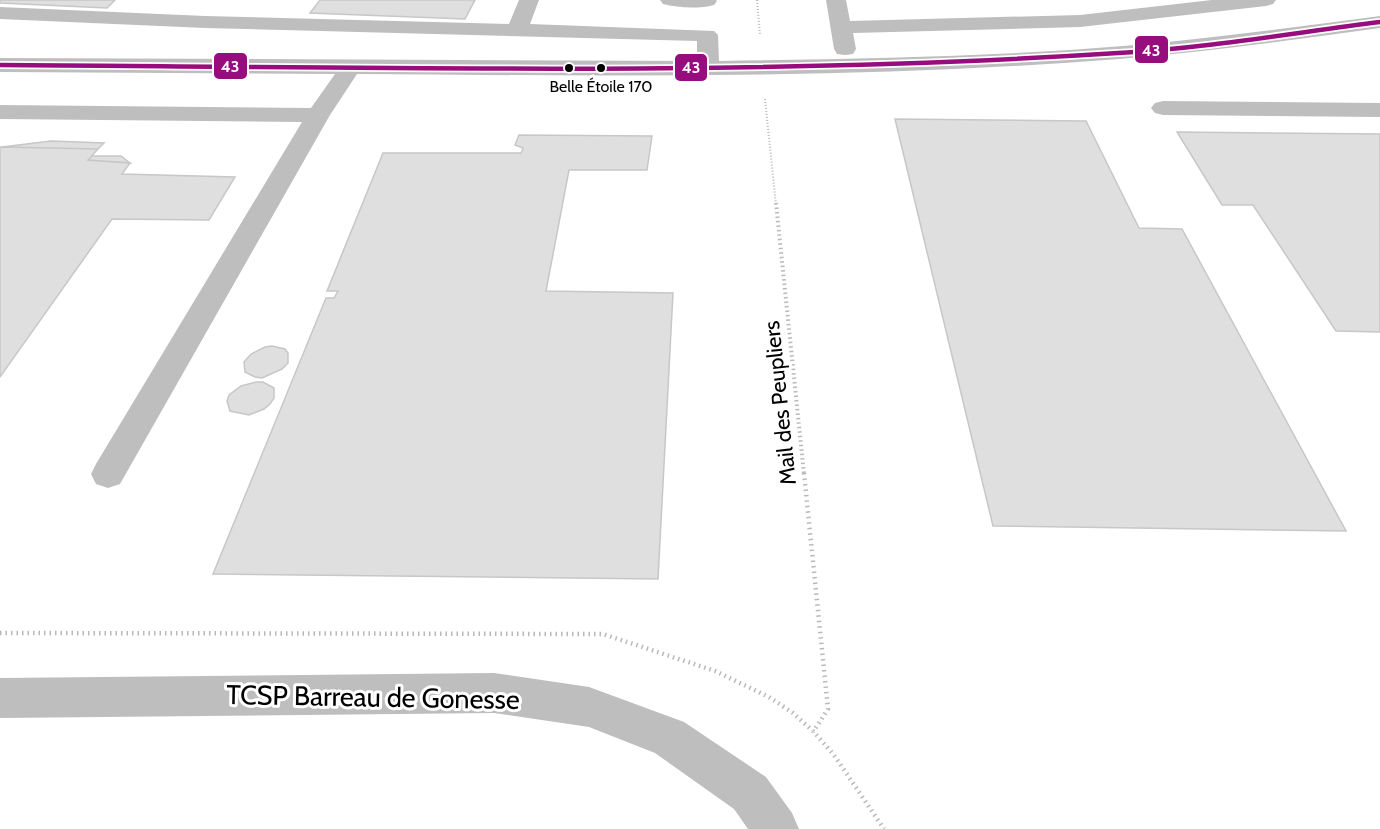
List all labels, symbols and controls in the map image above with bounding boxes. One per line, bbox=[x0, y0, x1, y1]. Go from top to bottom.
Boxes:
line badge: 43 bbox=[1134, 35, 1169, 64]
text: 43 bbox=[1142, 41, 1160, 60]
line badge: 43 bbox=[213, 52, 248, 80]
line badge: 43 bbox=[674, 53, 708, 82]
text: 43 bbox=[221, 57, 239, 76]
text: 43 bbox=[682, 58, 700, 77]
unlabelled marker bbox=[563, 62, 575, 74]
marker: Belle Étoile 170 bbox=[595, 62, 607, 74]
place label: Belle Étoile 170 bbox=[550, 77, 652, 96]
street label: Mail des Peupliers bbox=[758, 319, 802, 487]
street label: TCSP Barreau de Gonesse bbox=[226, 678, 520, 716]

